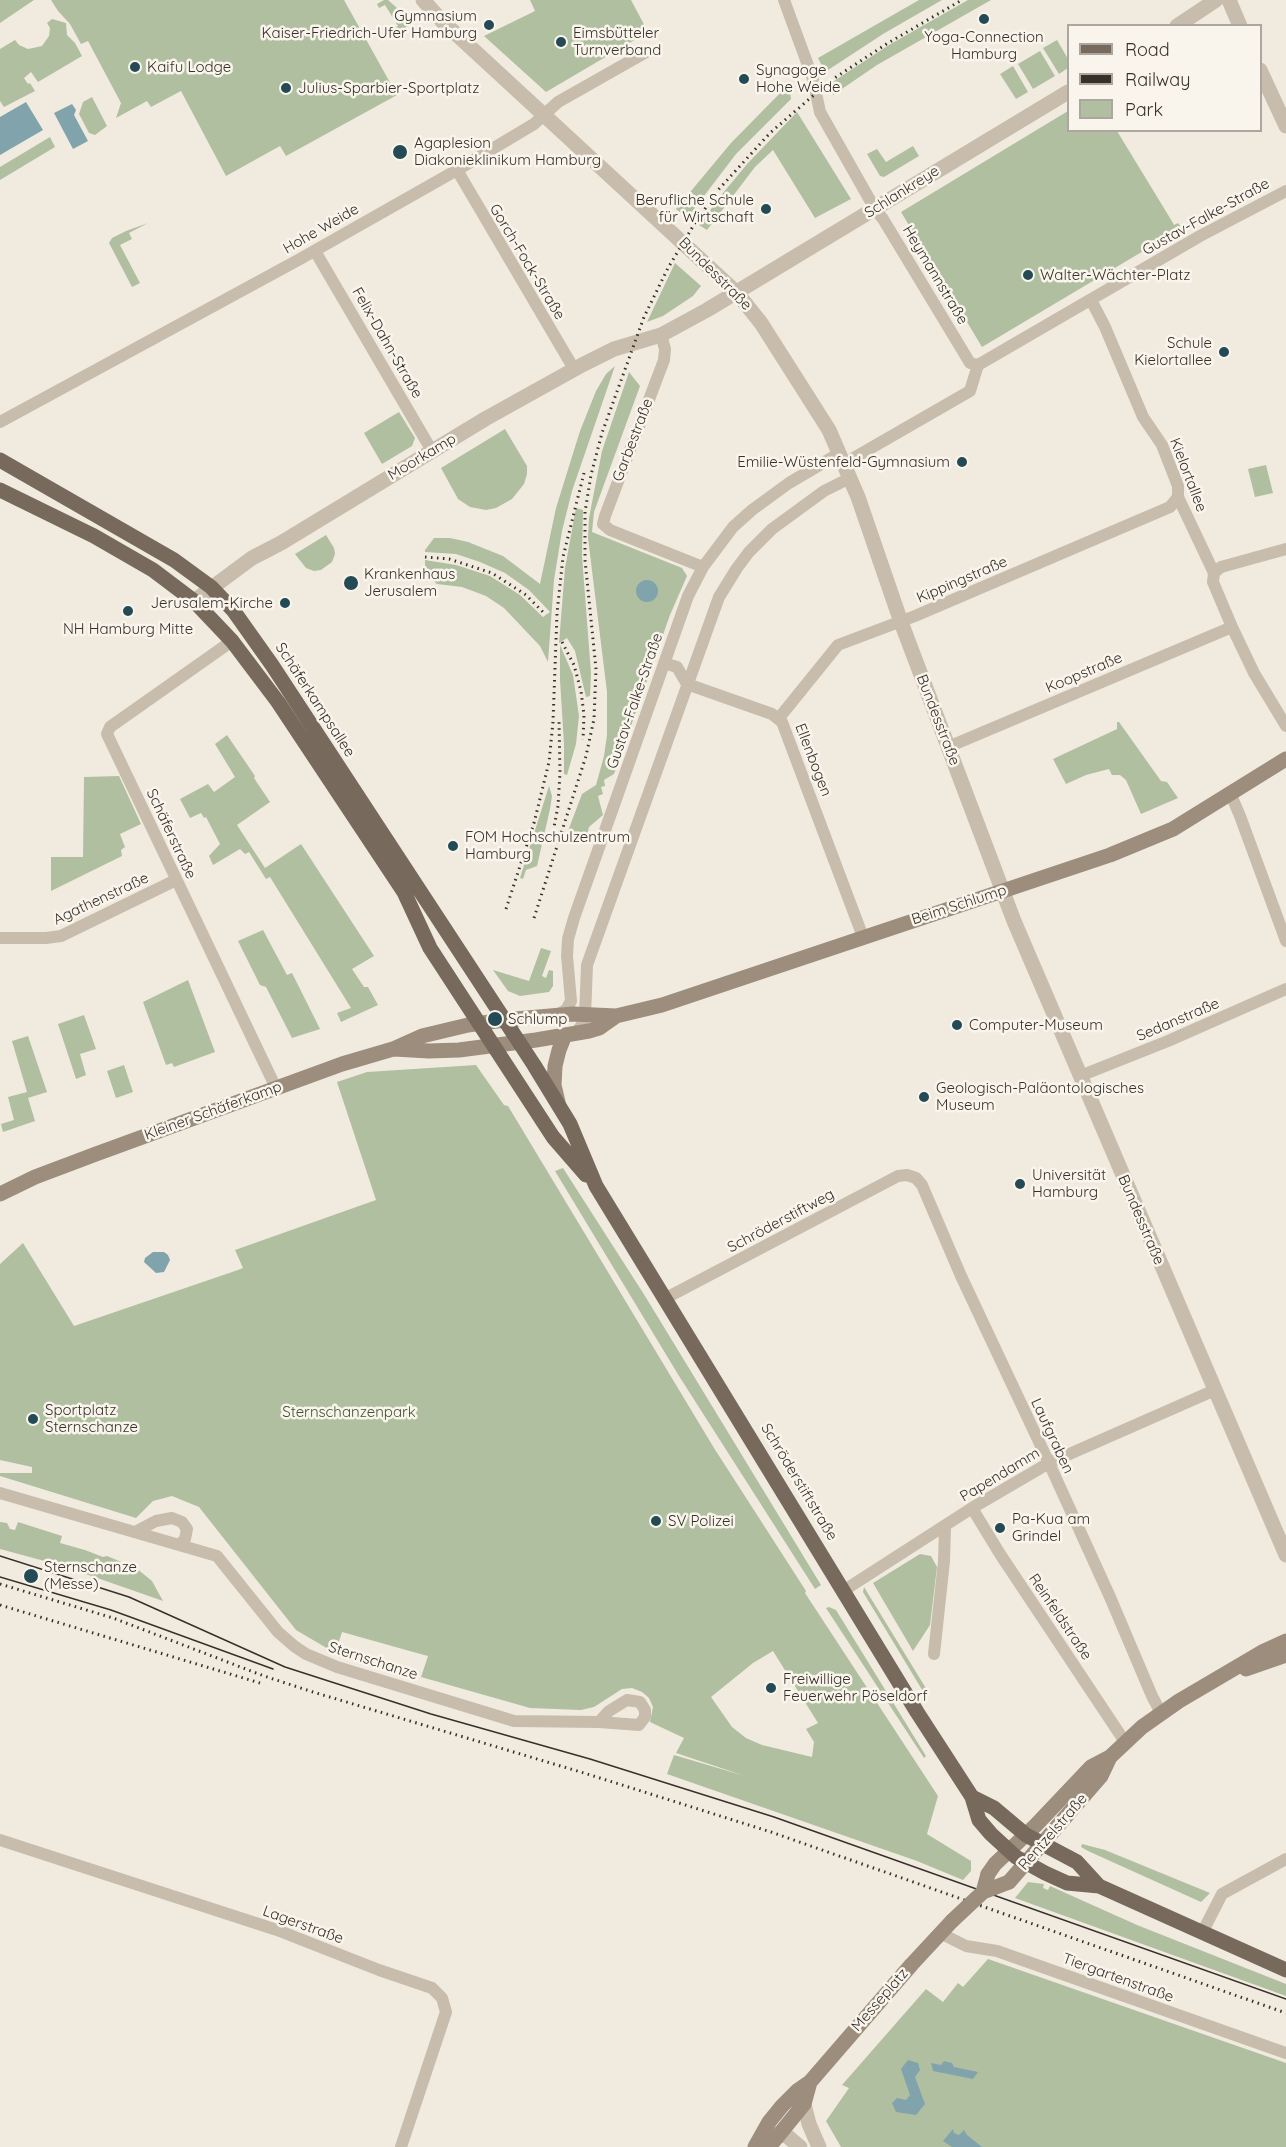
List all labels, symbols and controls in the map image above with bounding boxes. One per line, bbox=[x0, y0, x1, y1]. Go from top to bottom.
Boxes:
place label: Gymnasium Kaiser-Friedrich-Ufer Hamburg bbox=[261, 7, 477, 42]
marker: Yoga-Connection Hamburg bbox=[977, 12, 991, 26]
marker: Gymnasium Kaiser-Friedrich-Ufer Hamburg bbox=[482, 18, 496, 32]
place label: Eimsbütteler Turnverband bbox=[573, 24, 661, 59]
legend bbox=[1067, 24, 1262, 132]
place label: Yoga-Connection Hamburg bbox=[924, 28, 1044, 63]
marker: Eimsbütteler Turnverband bbox=[554, 35, 568, 49]
text: Road bbox=[1125, 38, 1170, 61]
place label: Kaifu Lodge bbox=[147, 58, 231, 76]
marker: Kaifu Lodge bbox=[128, 60, 142, 74]
place label: Synagoge Hohe Weide bbox=[756, 61, 840, 96]
text: Railway bbox=[1125, 68, 1191, 91]
marker: Synagoge Hohe Weide bbox=[737, 72, 751, 86]
place label: Julius-Sparbier-Sportplatz bbox=[298, 79, 479, 97]
marker: Julius-Sparbier-Sportplatz bbox=[279, 81, 293, 95]
text: Park bbox=[1125, 98, 1163, 121]
place label: Agaplesion Diakonieklinikum Hamburg bbox=[414, 134, 601, 169]
marker: Agaplesion Diakonieklinikum Hamburg bbox=[391, 143, 409, 161]
street label: Schlankreye bbox=[861, 162, 943, 222]
street label: Gustav-Falke-Straße bbox=[1139, 175, 1273, 259]
place label: Berufliche Schule für Wirtschaft bbox=[636, 191, 754, 226]
street label: Hohe Weide bbox=[280, 200, 362, 258]
street label: Gorch-Fock-Straße bbox=[485, 201, 569, 323]
marker: Berufliche Schule für Wirtschaft bbox=[759, 202, 773, 216]
street label: Heymannstraße bbox=[898, 222, 972, 328]
street label: Bundesstraße bbox=[675, 234, 755, 314]
place label: Walter-Wächter-Platz bbox=[1040, 266, 1191, 284]
marker: Walter-Wächter-Platz bbox=[1021, 268, 1035, 282]
street label: Felix-Dahn-Straße bbox=[348, 284, 426, 402]
place label: Schule Kielortallee bbox=[1134, 334, 1212, 369]
marker: Schule Kielortallee bbox=[1217, 345, 1231, 359]
street label: Garbestraße bbox=[609, 396, 657, 484]
street label: Moorkamp bbox=[385, 430, 459, 484]
street label: Kielortallee bbox=[1166, 435, 1210, 515]
place label: Emilie-Wüstenfeld-Gymnasium bbox=[737, 453, 950, 471]
marker: Emilie-Wüstenfeld-Gymnasium bbox=[955, 455, 969, 469]
street label: Kippingstraße bbox=[914, 553, 1010, 607]
place label: Krankenhaus Jerusalem bbox=[364, 565, 455, 600]
marker: Krankenhaus Jerusalem bbox=[342, 574, 360, 592]
place label: Jerusalem-Kirche bbox=[151, 594, 273, 612]
marker: Jerusalem-Kirche bbox=[278, 596, 292, 610]
marker: NH Hamburg Mitte bbox=[121, 604, 135, 618]
place label: NH Hamburg Mitte bbox=[63, 620, 193, 638]
street label: Gustav-Falke-Straße bbox=[603, 631, 667, 771]
street label: Schäferkampsallee bbox=[271, 639, 359, 761]
street label: Koopstraße bbox=[1043, 649, 1125, 697]
street label: Bundesstraße bbox=[912, 672, 964, 768]
street label: Ellenbogen bbox=[791, 721, 835, 799]
street label: Schäferstraße bbox=[142, 786, 200, 882]
place label: FOM Hochschulzentrum Hamburg bbox=[465, 828, 630, 863]
marker: FOM Hochschulzentrum Hamburg bbox=[446, 839, 460, 853]
street label: Agathenstraße bbox=[50, 869, 152, 929]
street label: Beim Schlump bbox=[909, 881, 1009, 929]
street label: Sedanstraße bbox=[1134, 994, 1222, 1046]
marker: Schlump bbox=[486, 1010, 504, 1028]
place label: Schlump bbox=[508, 1010, 567, 1028]
place label: Computer-Museum bbox=[969, 1016, 1103, 1034]
marker: Computer-Museum bbox=[950, 1018, 964, 1032]
street label: Kleiner Schäferkamp bbox=[142, 1078, 284, 1144]
place label: Geologisch-Paläontologisches Museum bbox=[936, 1079, 1144, 1114]
marker: Geologisch-Paläontologisches Museum bbox=[917, 1090, 931, 1104]
place label: Universität Hamburg bbox=[1032, 1166, 1106, 1201]
street label: Bundesstraße bbox=[1114, 1172, 1168, 1268]
marker: Universität Hamburg bbox=[1013, 1177, 1027, 1191]
street label: Schröderstiftweg bbox=[725, 1185, 837, 1257]
street label: Laufgraben bbox=[1027, 1395, 1077, 1477]
place label: Sportplatz Sternschanze bbox=[45, 1401, 138, 1436]
park label: Sternschanzenpark bbox=[282, 1403, 416, 1421]
marker: Sportplatz Sternschanze bbox=[26, 1412, 40, 1426]
street label: Schröderstiftstraße bbox=[757, 1420, 841, 1544]
street label: Papendamm bbox=[957, 1444, 1043, 1506]
place label: Pa-Kua am Grindel bbox=[1012, 1510, 1090, 1545]
place label: SV Polizei bbox=[668, 1512, 734, 1530]
marker: SV Polizei bbox=[649, 1514, 663, 1528]
marker: Pa-Kua am Grindel bbox=[993, 1521, 1007, 1535]
place label: Sternschanze (Messe) bbox=[44, 1558, 137, 1593]
marker: Sternschanze (Messe) bbox=[22, 1567, 40, 1585]
street label: Reinfeldstraße bbox=[1024, 1570, 1096, 1664]
street label: Sternschanze bbox=[326, 1638, 420, 1684]
place label: Freiwillige Feuerwehr Pöseldorf bbox=[783, 1670, 928, 1705]
marker: Freiwillige Feuerwehr Pöseldorf bbox=[764, 1681, 778, 1695]
street label: Rentzelstraße bbox=[1015, 1790, 1091, 1874]
street label: Lagerstraße bbox=[260, 1902, 346, 1948]
street label: Tiergartenstraße bbox=[1060, 1950, 1176, 2006]
street label: Messeplatz bbox=[848, 1965, 912, 2035]

